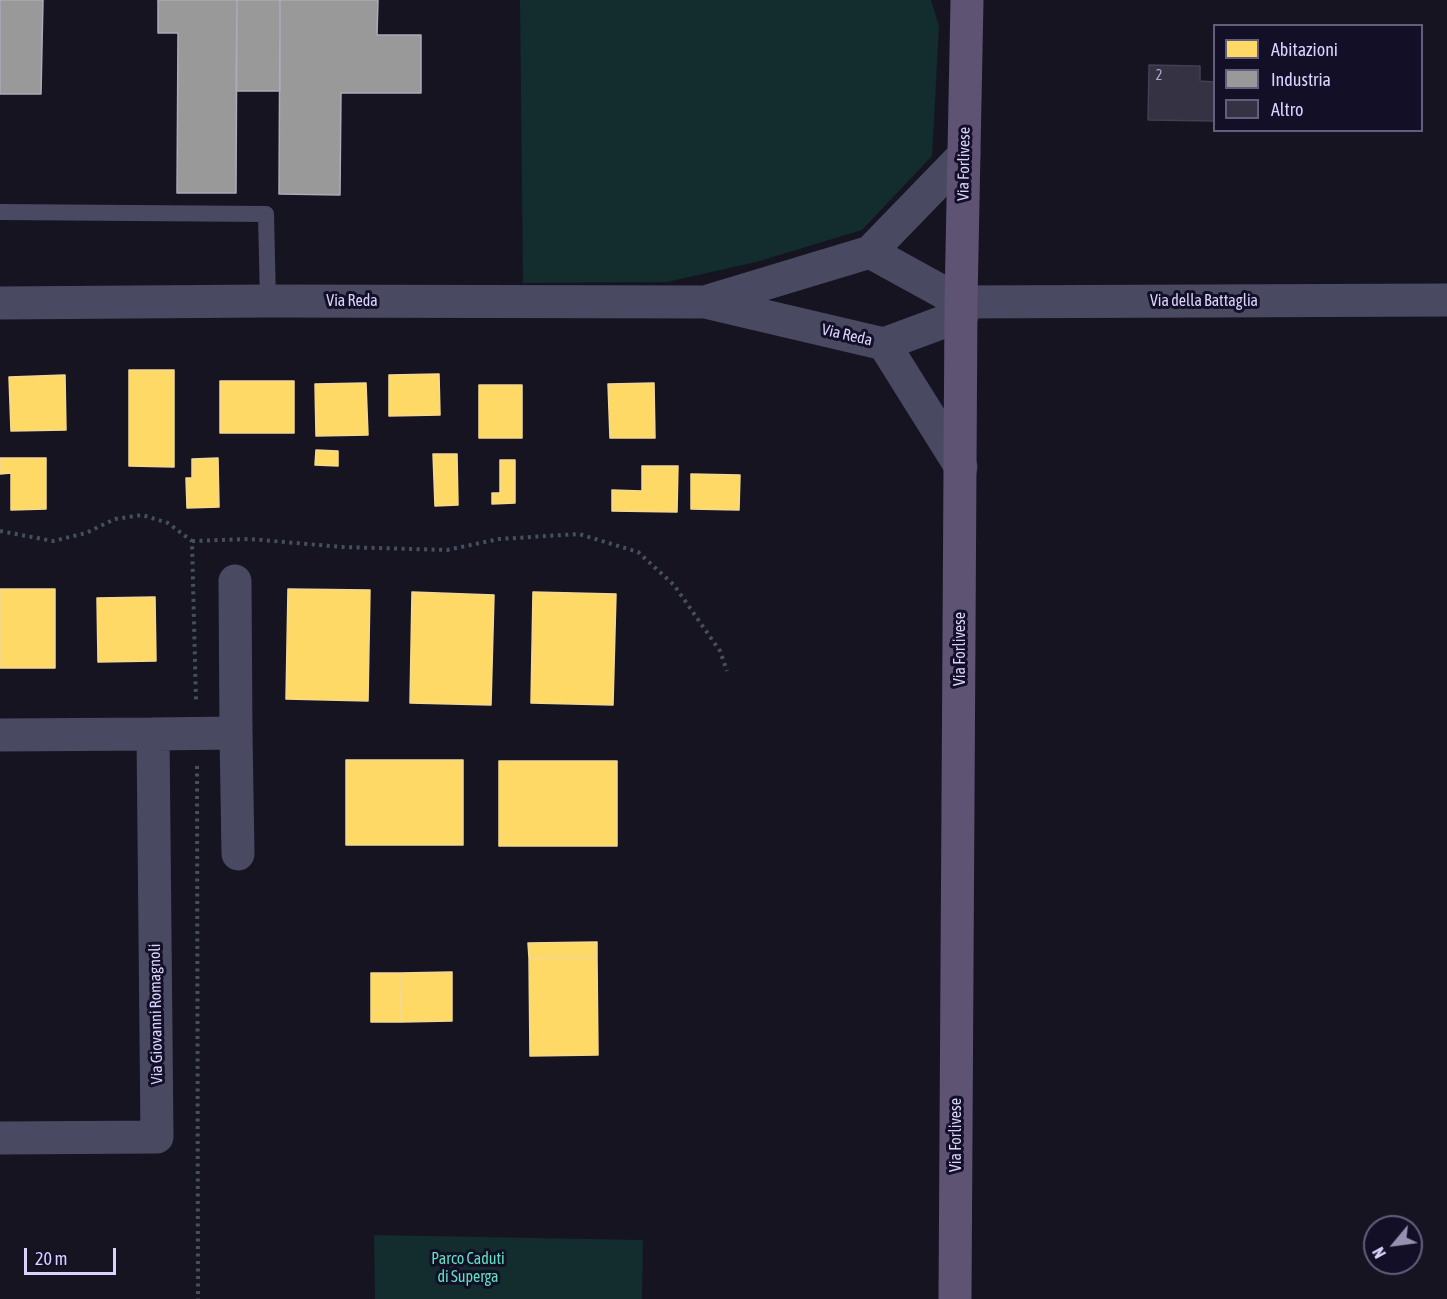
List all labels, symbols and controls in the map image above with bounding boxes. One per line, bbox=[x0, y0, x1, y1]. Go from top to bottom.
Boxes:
legend bbox=[1213, 24, 1423, 132]
text: Abitazioni bbox=[1271, 39, 1338, 60]
house number: 2 bbox=[1156, 68, 1162, 84]
text: Industria bbox=[1271, 69, 1331, 90]
text: Altro bbox=[1271, 99, 1304, 120]
street label: Via Forlivese bbox=[954, 127, 974, 201]
street label: Via Reda bbox=[326, 291, 378, 311]
street label: Via della Battaglia bbox=[1150, 291, 1258, 311]
street label: Via Reda bbox=[820, 320, 874, 350]
street label: Via Forlivese bbox=[950, 612, 970, 686]
street label: Via Giovanni Romagnoli bbox=[145, 944, 167, 1084]
street label: Via Forlivese bbox=[946, 1098, 966, 1172]
north arrow bbox=[1363, 1215, 1423, 1275]
scale bar bbox=[27, 1236, 118, 1274]
text: N bbox=[1369, 1244, 1389, 1261]
text: 20 m bbox=[35, 1248, 67, 1269]
park label: Parco Caduti di Superga bbox=[431, 1249, 505, 1287]

